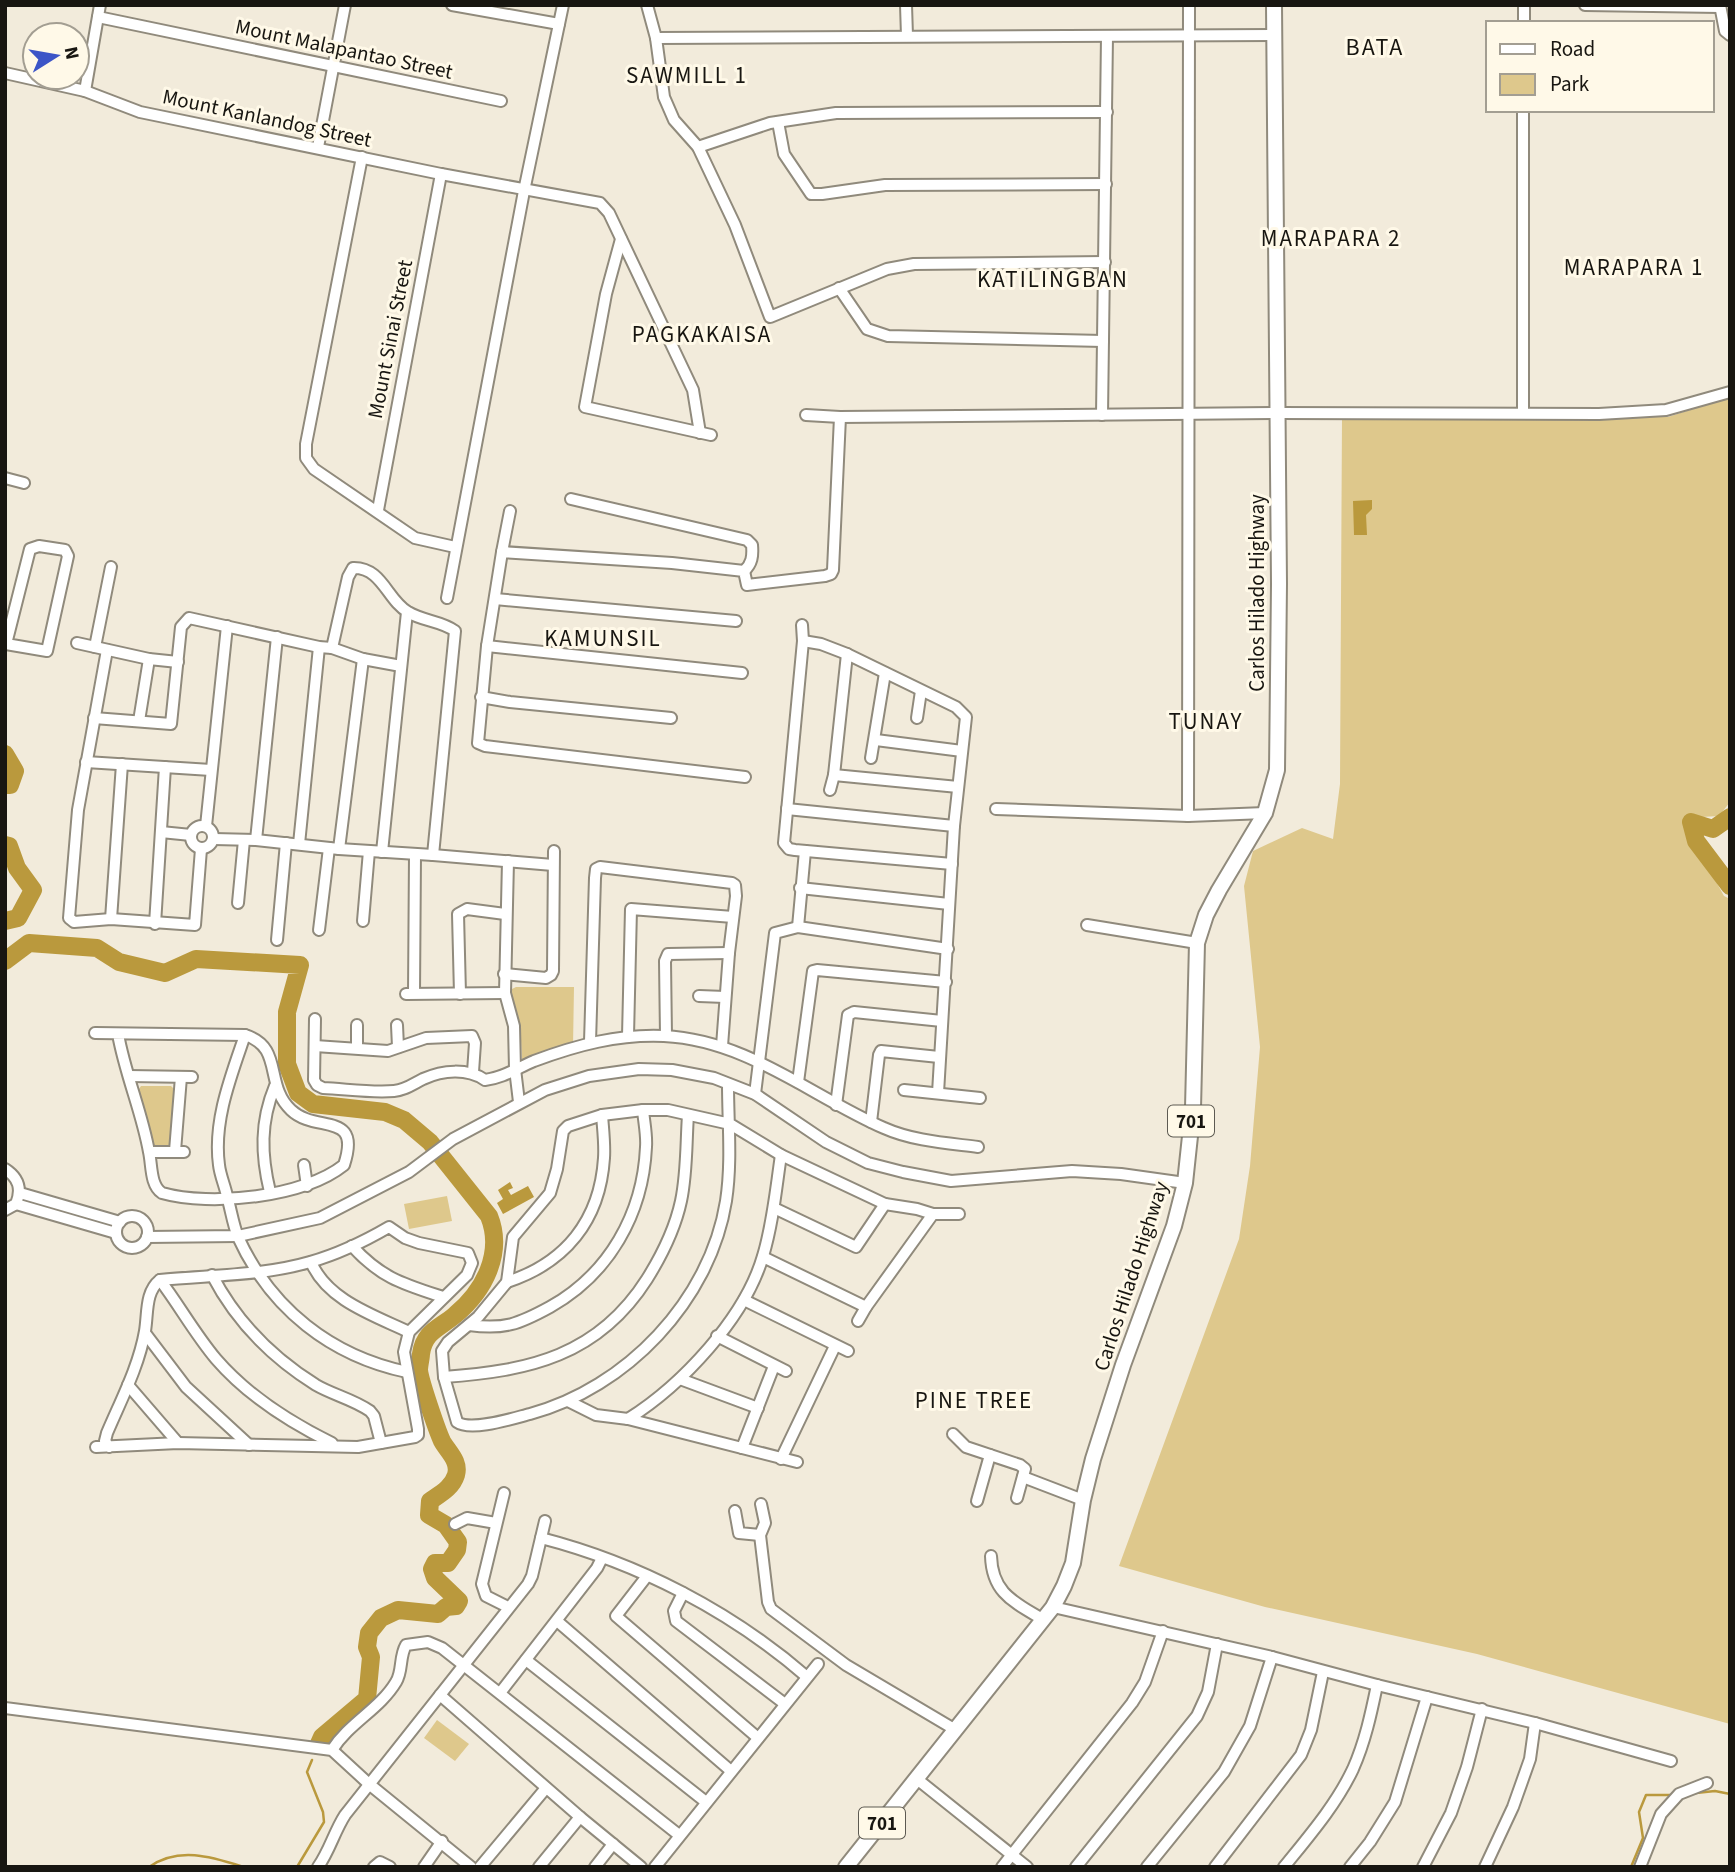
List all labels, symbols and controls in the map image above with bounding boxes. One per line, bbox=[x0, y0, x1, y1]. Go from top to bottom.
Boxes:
street label: Mount Malapantao Street bbox=[233, 11, 455, 87]
north arrow bbox=[21, 21, 91, 91]
legend bbox=[1486, 21, 1714, 112]
district label: BATA bbox=[1346, 30, 1404, 65]
text: Road bbox=[1550, 34, 1595, 64]
text: N bbox=[57, 44, 86, 62]
district label: SAWMILL 1 bbox=[626, 59, 748, 92]
text: Park bbox=[1550, 69, 1590, 99]
street label: Mount Kanlandog Street bbox=[160, 81, 374, 155]
district label: MARAPARA 2 bbox=[1261, 222, 1401, 255]
district label: MARAPARA 1 bbox=[1564, 251, 1704, 284]
street label: Mount Sinai Street bbox=[360, 257, 420, 421]
district label: KATILINGBAN bbox=[977, 263, 1129, 296]
district label: PAGKAKAISA bbox=[632, 318, 772, 351]
street label: Carlos Hilado Highway bbox=[1242, 494, 1272, 692]
district label: KAMUNSIL bbox=[544, 622, 662, 655]
district label: TUNAY bbox=[1168, 705, 1244, 738]
road number: 701 bbox=[1168, 1106, 1214, 1136]
street label: Carlos Hilado Highway bbox=[1086, 1177, 1176, 1375]
district label: PINE TREE bbox=[915, 1384, 1033, 1417]
road number: 701 bbox=[859, 1808, 905, 1839]

